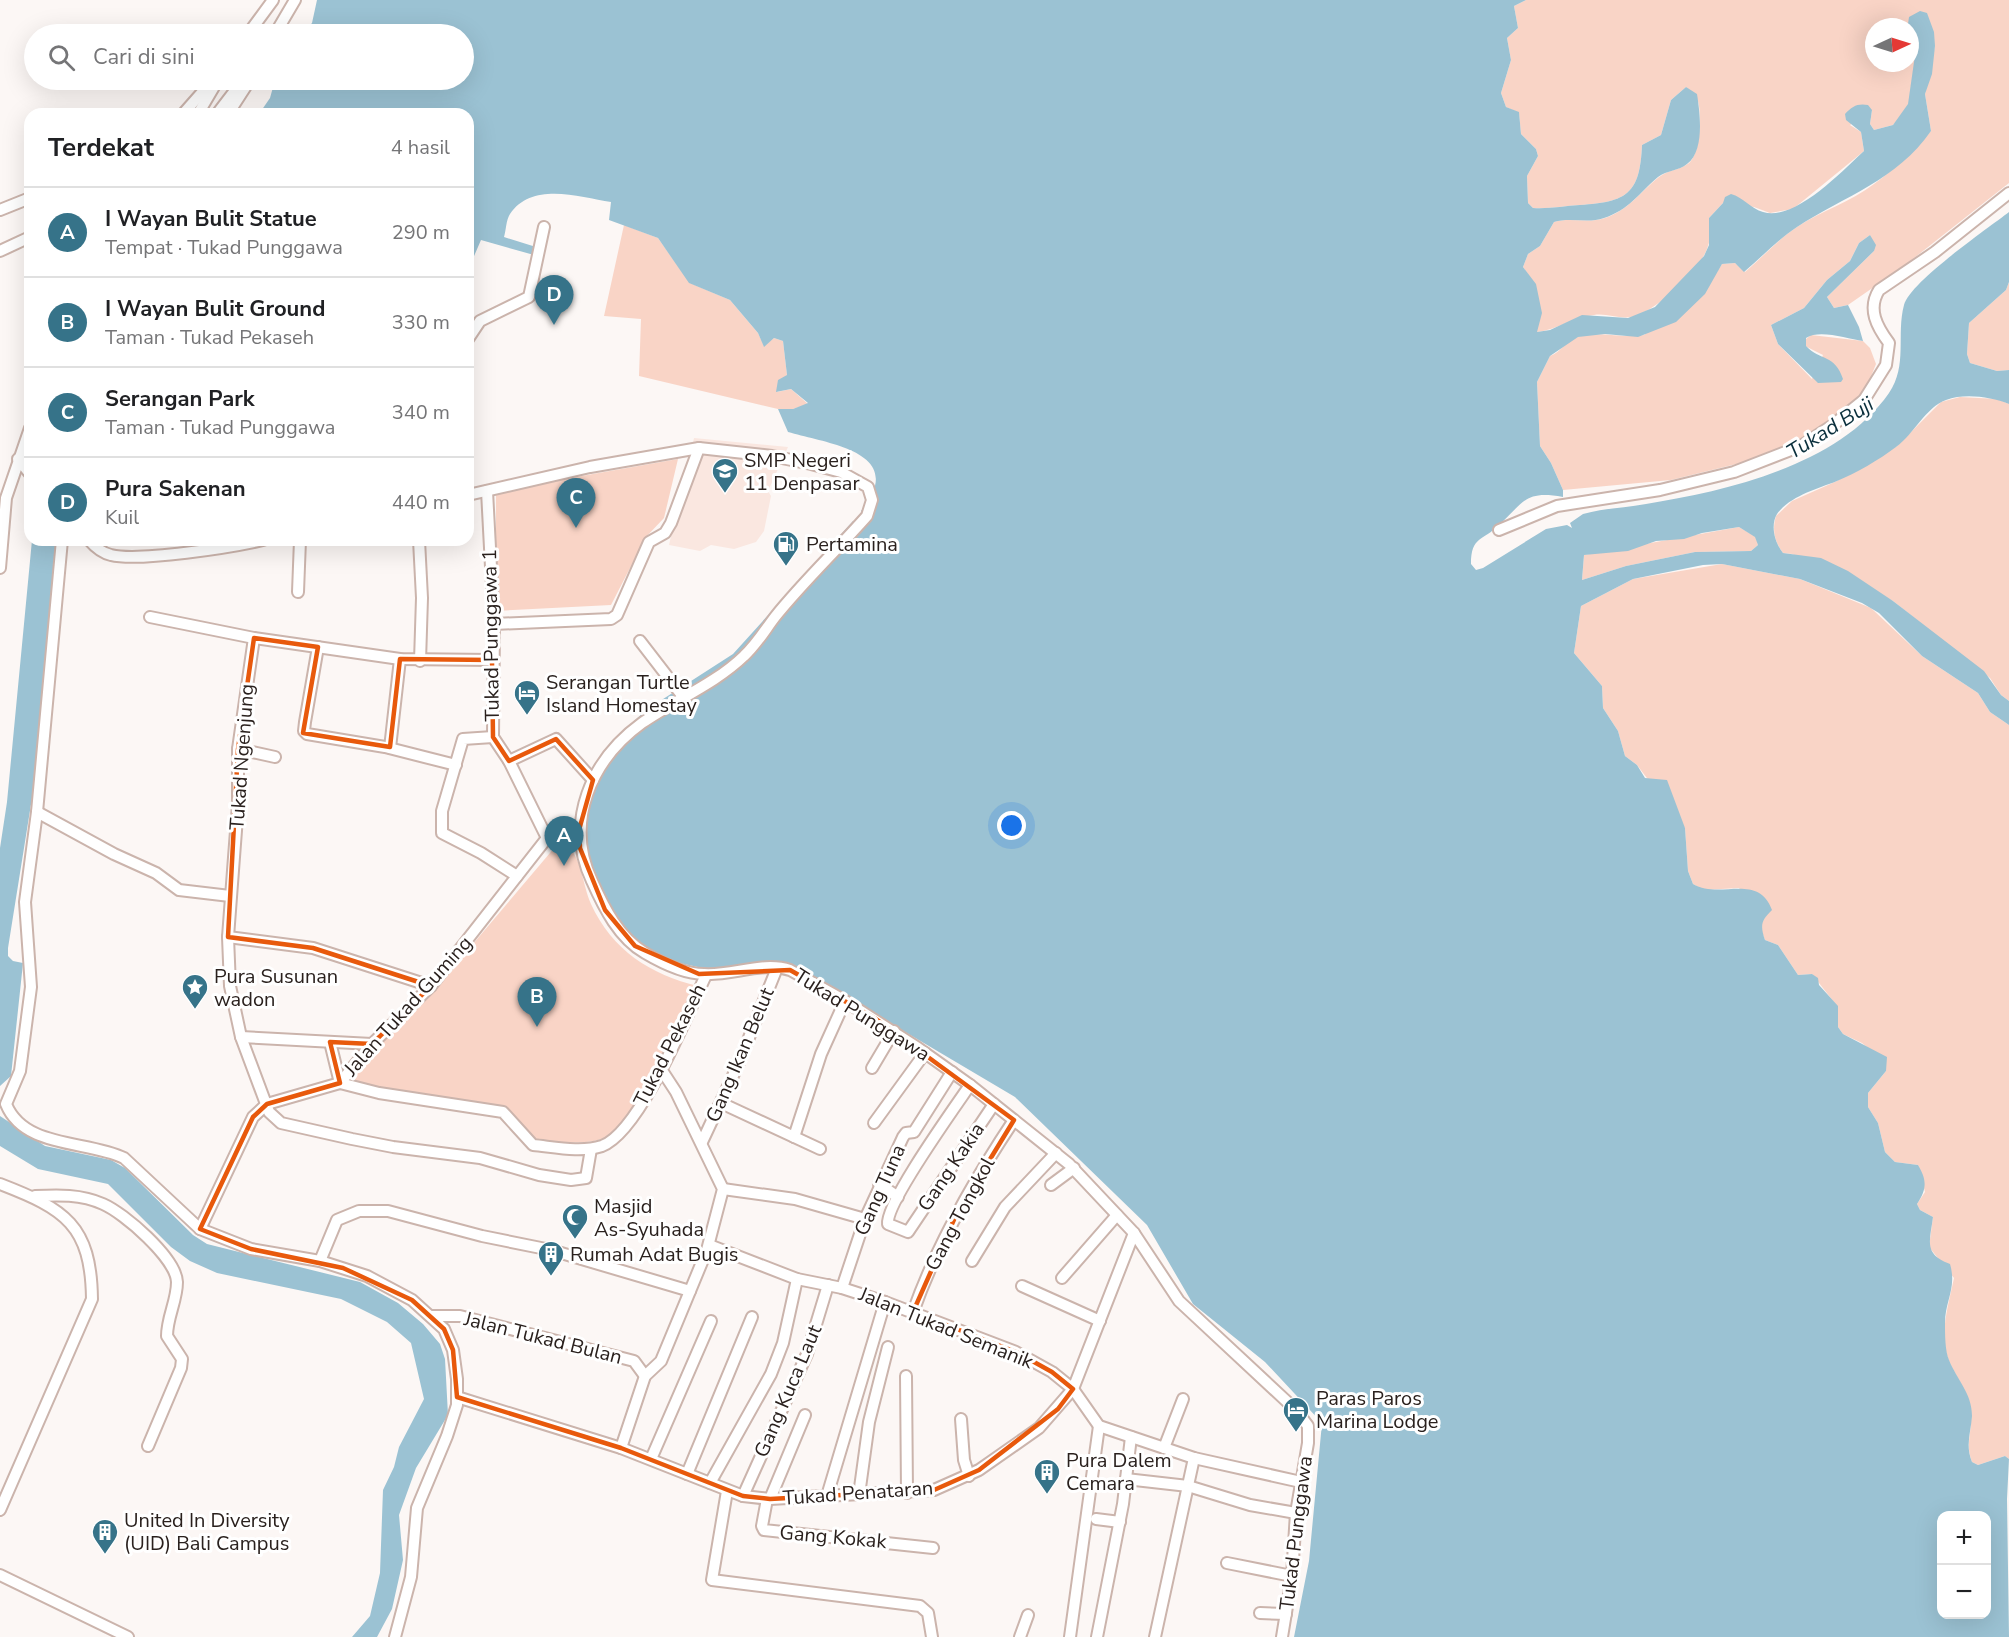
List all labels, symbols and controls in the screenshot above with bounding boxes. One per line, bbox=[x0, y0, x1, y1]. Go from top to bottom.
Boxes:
north arrow bbox=[1865, 18, 1919, 72]
search box bbox=[24, 24, 474, 90]
icon: search bbox=[45, 41, 78, 74]
text: Cari di sini bbox=[93, 42, 195, 72]
text: Terdekat bbox=[48, 130, 154, 165]
text: 4 hasil bbox=[391, 134, 450, 161]
text: I Wayan Bulit Statue bbox=[105, 204, 317, 234]
text: A bbox=[60, 219, 75, 246]
text: 290 m bbox=[392, 219, 450, 246]
text: Tempat · Tukad Punggawa bbox=[105, 234, 343, 261]
pin: D bbox=[534, 276, 574, 325]
text: I Wayan Bulit Ground bbox=[105, 294, 325, 324]
text: B bbox=[61, 309, 74, 336]
text: 330 m bbox=[392, 309, 450, 336]
text: Taman · Tukad Pekaseh bbox=[105, 324, 314, 351]
text: Serangan Park bbox=[105, 384, 255, 414]
water label: Tukad Buji bbox=[1781, 390, 1880, 466]
text: C bbox=[61, 399, 74, 426]
text: 340 m bbox=[392, 399, 450, 426]
text: Taman · Tukad Punggawa bbox=[105, 414, 335, 441]
place label: SMP Negeri 11 Denpasar bbox=[744, 447, 860, 497]
school or university icon: SMP Negeri 11 Denpasar bbox=[710, 456, 740, 494]
text: Pura Sakenan bbox=[105, 474, 246, 504]
pin: C bbox=[556, 478, 596, 528]
text: D bbox=[60, 489, 75, 516]
text: 440 m bbox=[392, 489, 450, 516]
text: Kuil bbox=[105, 504, 139, 531]
fuel station icon: Pertamina bbox=[771, 529, 801, 567]
place label: Pertamina bbox=[806, 531, 898, 558]
street label: Tukad Punggawa 1 bbox=[476, 549, 506, 721]
place label: Serangan Turtle Island Homestay bbox=[546, 669, 698, 719]
hotel icon: Serangan Turtle Island Homestay bbox=[512, 678, 542, 716]
street label: Tukad Ngenjung bbox=[223, 683, 261, 831]
your location bbox=[997, 811, 1026, 840]
pin: A bbox=[544, 816, 584, 866]
street label: Jalan Tukad Guming bbox=[337, 930, 478, 1083]
street label: Tukad Punggawa bbox=[789, 962, 935, 1068]
place label: Pura Susunan wadon bbox=[214, 963, 338, 1013]
place icon: Pura Susunan wadon bbox=[180, 972, 210, 1010]
pin: B bbox=[518, 978, 556, 1027]
street label: Tukad Pekaseh bbox=[628, 979, 712, 1111]
street label: Gang Ikan Belut bbox=[699, 983, 781, 1126]
street label: Gang Kakia bbox=[911, 1117, 991, 1217]
street label: Gang Tuna bbox=[848, 1140, 912, 1240]
street label: Gang Tongkol bbox=[919, 1152, 1001, 1275]
place label: Masjid As-Syuhada bbox=[594, 1193, 704, 1243]
mosque icon: Masjid As-Syuhada bbox=[560, 1202, 590, 1240]
building icon: Rumah Adat Bugis bbox=[536, 1239, 566, 1277]
place label: Rumah Adat Bugis bbox=[570, 1241, 738, 1268]
street label: Jalan Tukad Semanik bbox=[854, 1280, 1038, 1376]
street label: Jalan Tukad Bulan bbox=[460, 1305, 625, 1371]
street label: Gang Kuca Laut bbox=[748, 1320, 828, 1461]
place label: Paras Paros Marina Lodge bbox=[1316, 1385, 1439, 1435]
hotel icon: Paras Paros Marina Lodge bbox=[1281, 1395, 1311, 1433]
place label: Pura Dalem Cemara bbox=[1066, 1447, 1172, 1497]
street label: Tukad Punggawa bbox=[1273, 1454, 1319, 1612]
building icon: Pura Dalem Cemara bbox=[1032, 1457, 1062, 1495]
street label: Tukad Penataran bbox=[782, 1474, 934, 1512]
place label: United In Diversity (UID) Bali Campus bbox=[124, 1507, 290, 1557]
map controls bbox=[1937, 1511, 1991, 1619]
button: + bbox=[1937, 1511, 1991, 1565]
building icon: United In Diversity (UID) Bali Campus bbox=[90, 1517, 120, 1555]
street label: Gang Kokak bbox=[778, 1519, 889, 1555]
button: − bbox=[1937, 1565, 1991, 1619]

